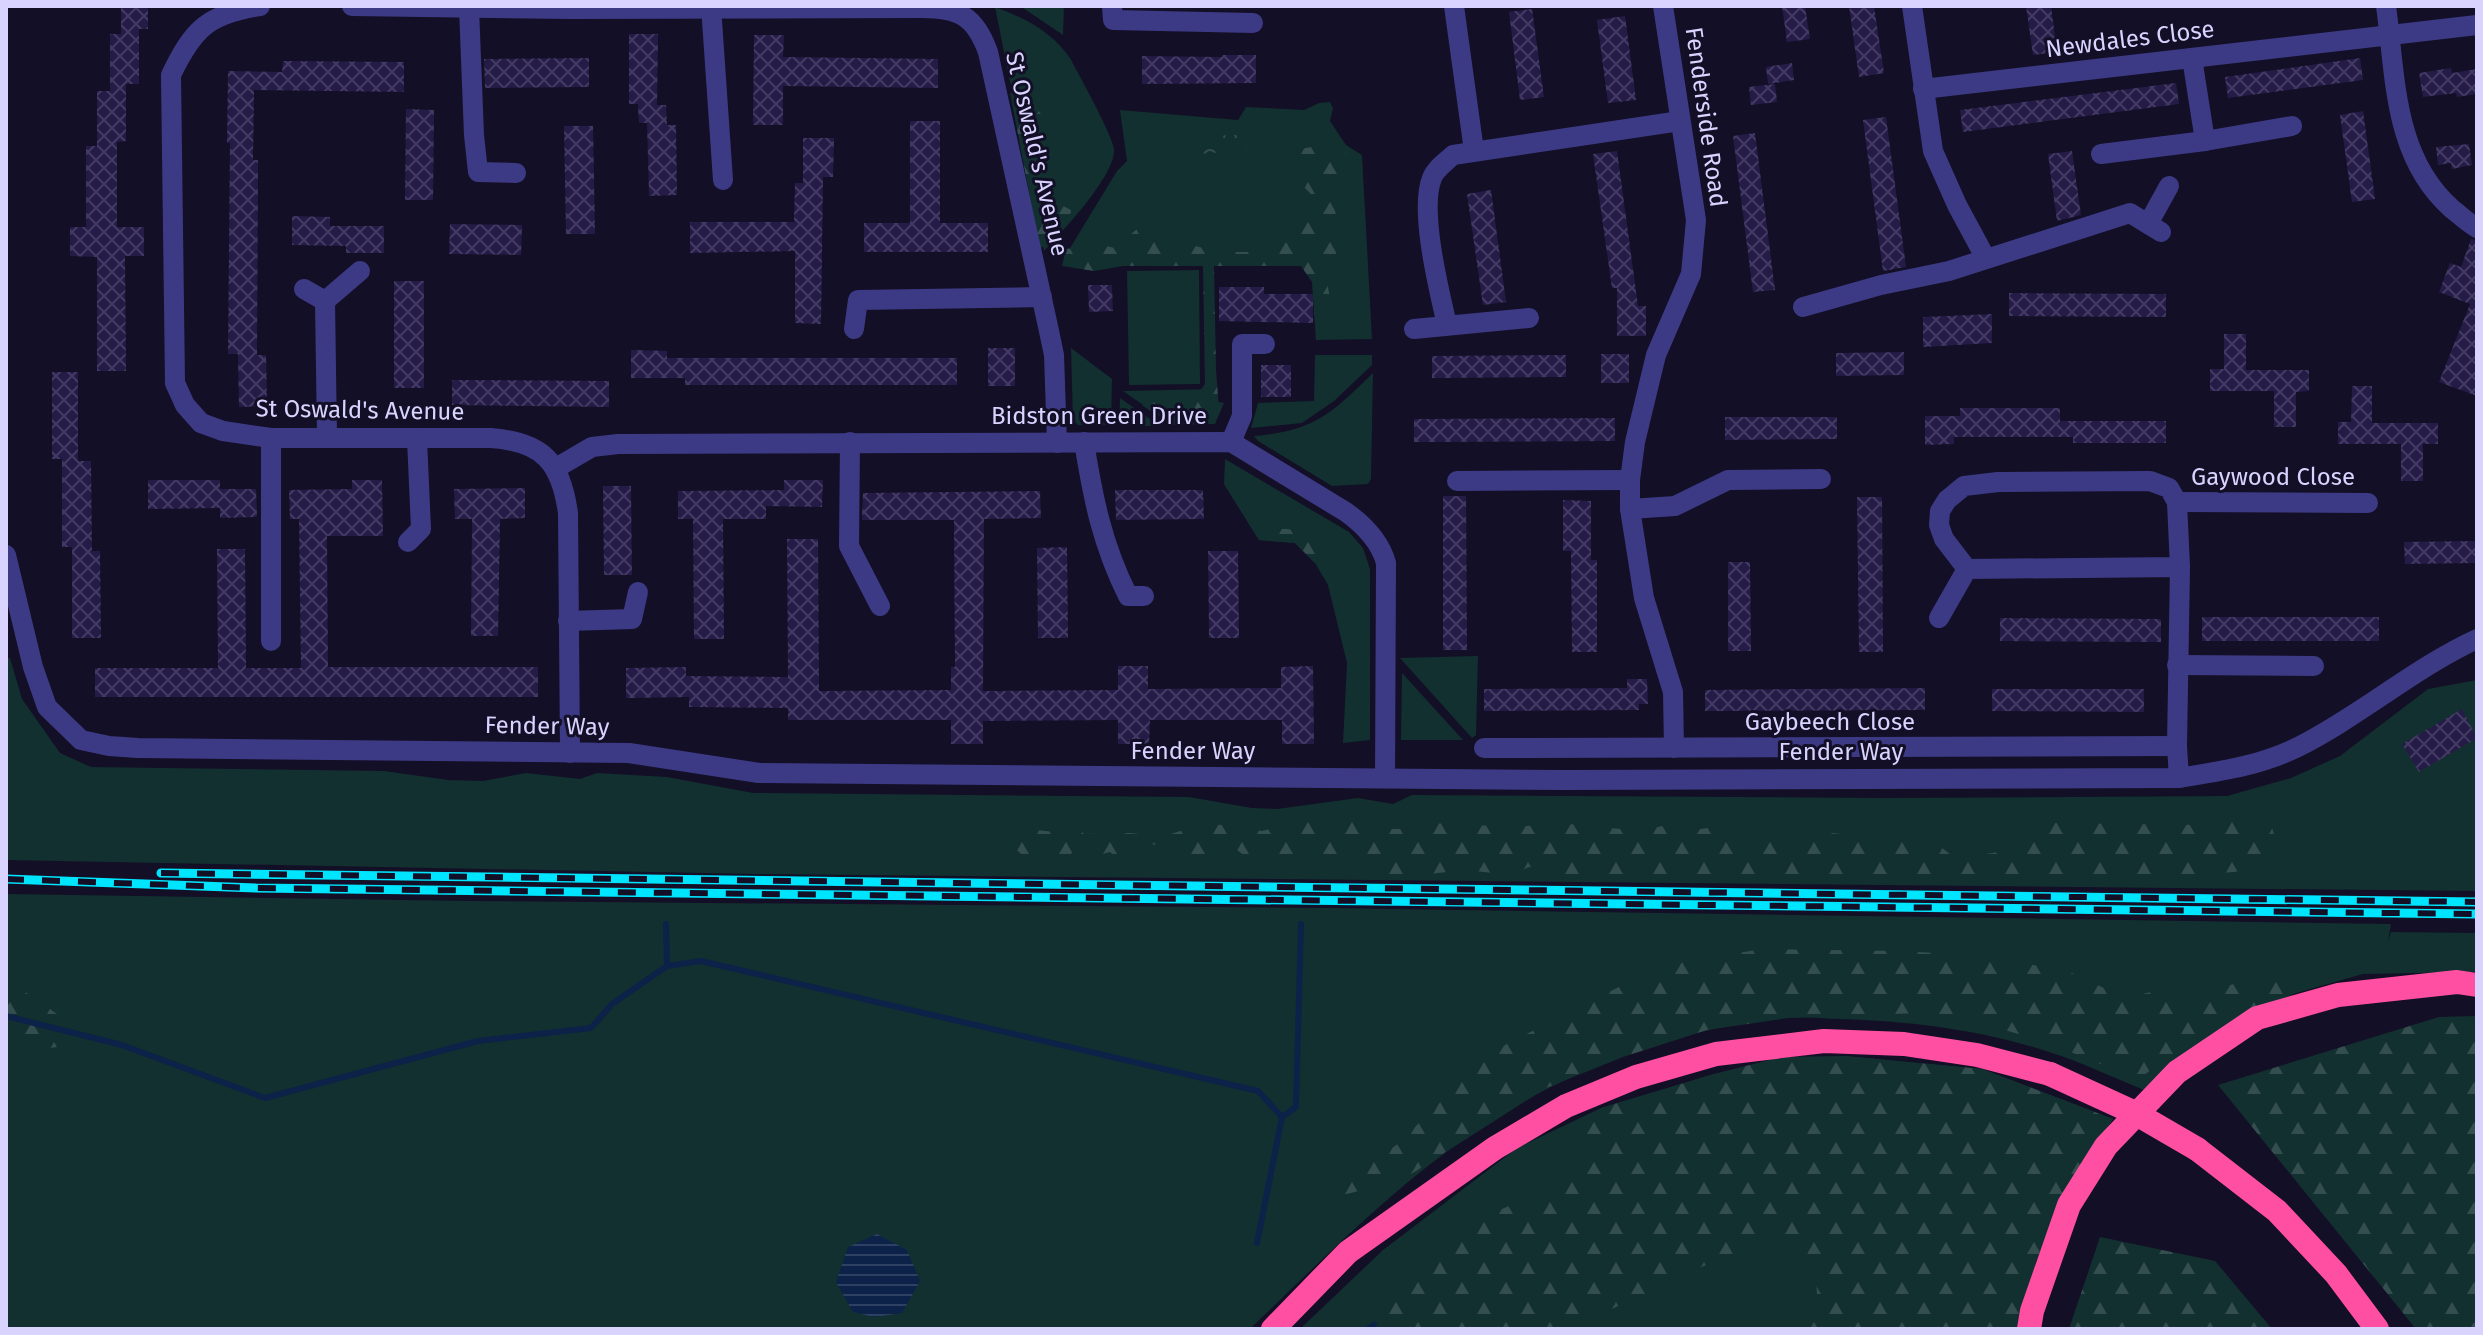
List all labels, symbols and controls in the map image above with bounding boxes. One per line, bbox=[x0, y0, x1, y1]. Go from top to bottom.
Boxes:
street label: Newdales Close bbox=[2044, 15, 2216, 63]
street label: Fenderside Road bbox=[1680, 25, 1732, 209]
street label: St Oswald's Avenue bbox=[1000, 49, 1074, 259]
street label: St Oswald's Avenue bbox=[255, 394, 465, 426]
street label: Bidston Green Drive bbox=[991, 402, 1207, 430]
street label: Gaywood Close bbox=[2191, 463, 2355, 491]
street label: Gaybeech Close bbox=[1745, 708, 1915, 736]
street label: Fender Way bbox=[484, 711, 610, 741]
street label: Fender Way bbox=[1131, 737, 1256, 765]
street label: Fender Way bbox=[1779, 738, 1904, 766]

